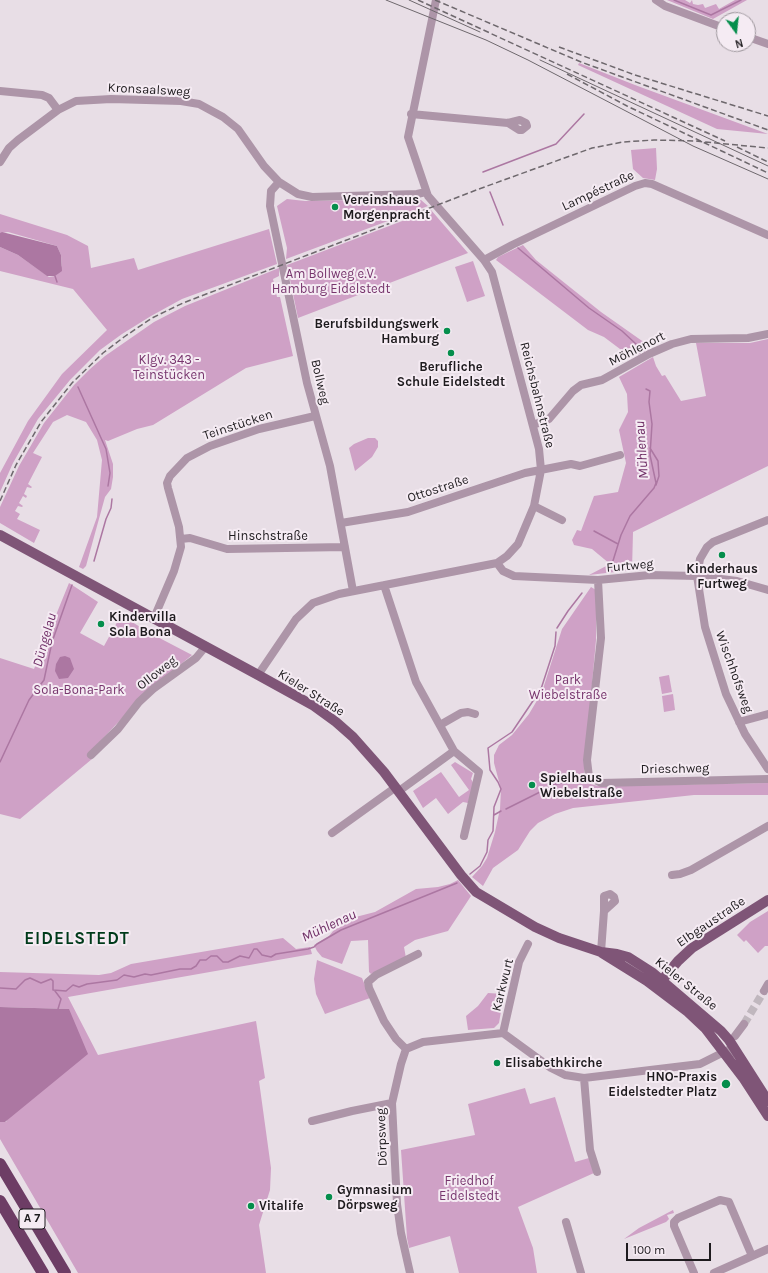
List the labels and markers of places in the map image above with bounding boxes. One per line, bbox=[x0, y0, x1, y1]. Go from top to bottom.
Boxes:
place label: Vereinshaus Morgenpracht bbox=[343, 192, 430, 223]
marker: Vereinshaus Morgenpracht bbox=[330, 202, 340, 212]
place label: Berufsbildungswerk Hamburg bbox=[315, 316, 439, 347]
marker: Berufsbildungswerk Hamburg bbox=[442, 326, 452, 336]
marker: Berufliche Schule Eidelstedt bbox=[446, 348, 456, 358]
place label: Berufliche Schule Eidelstedt bbox=[397, 359, 505, 390]
marker: Kinderhaus Furtweg bbox=[717, 550, 727, 560]
place label: Kinderhaus Furtweg bbox=[686, 561, 758, 592]
place label: Kindervilla Sola Bona bbox=[109, 609, 176, 640]
marker: Kindervilla Sola Bona bbox=[96, 619, 106, 629]
place label: Spielhaus Wiebelstraße bbox=[540, 770, 622, 801]
marker: Spielhaus Wiebelstraße bbox=[527, 780, 537, 790]
place label: Elisabethkirche bbox=[505, 1055, 602, 1071]
marker: Elisabethkirche bbox=[492, 1058, 502, 1068]
place label: HNO-Praxis Eidelstedter Platz bbox=[608, 1069, 717, 1100]
marker: HNO-Praxis Eidelstedter Platz bbox=[720, 1078, 732, 1090]
place label: Gymnasium Dörpsweg bbox=[337, 1182, 412, 1213]
marker: Gymnasium Dörpsweg bbox=[324, 1192, 334, 1202]
place label: Vitalife bbox=[259, 1198, 304, 1214]
marker: Vitalife bbox=[246, 1201, 256, 1211]

